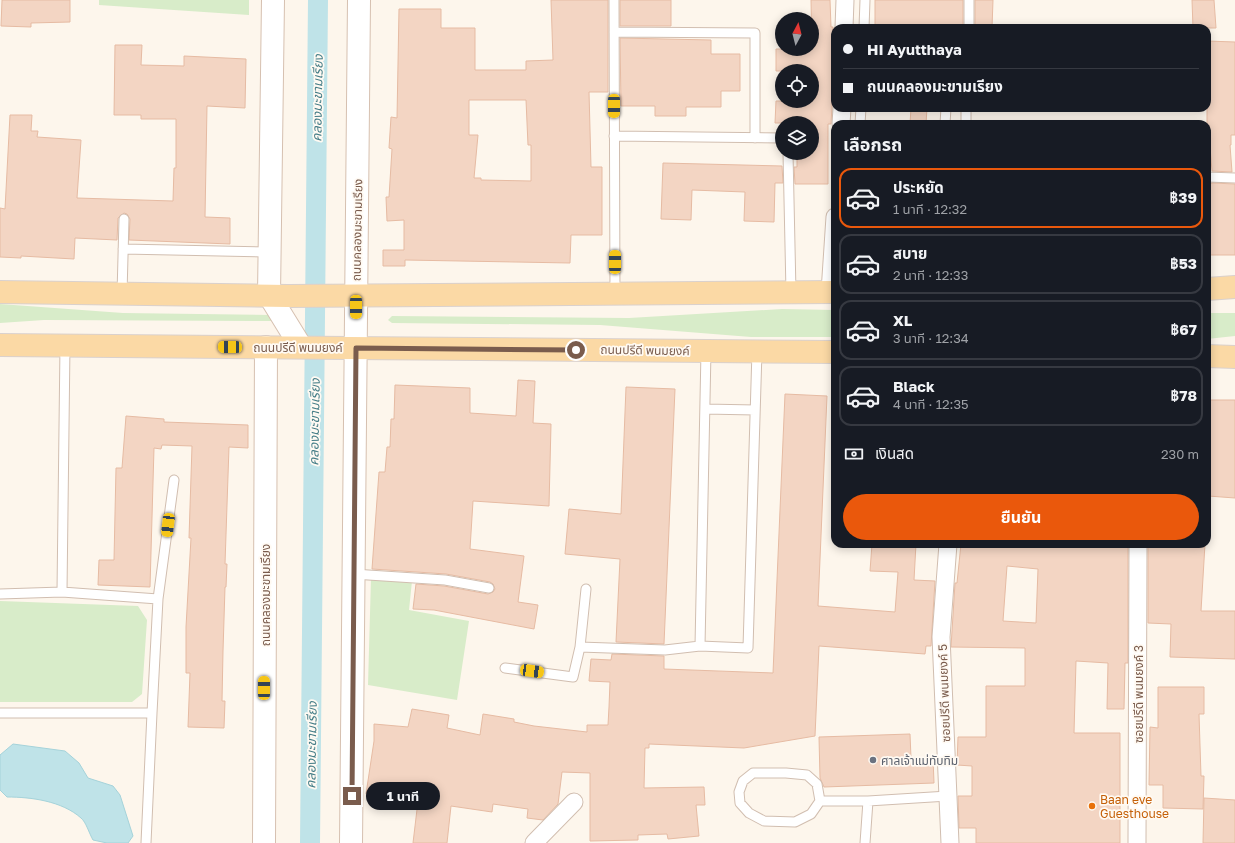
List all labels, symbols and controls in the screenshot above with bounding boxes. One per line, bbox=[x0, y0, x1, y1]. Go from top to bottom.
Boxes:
north arrow bbox=[775, 12, 819, 56]
map controls bbox=[775, 12, 819, 160]
text: HI Ayutthaya bbox=[867, 40, 962, 58]
water label: คลองมะขามเรียง bbox=[308, 53, 326, 142]
button: locate bbox=[775, 64, 819, 108]
text: ถนนคลองมะขามเรียง bbox=[867, 77, 1003, 95]
car bbox=[608, 94, 620, 118]
button: layers bbox=[775, 116, 819, 160]
text: เลือกรถ bbox=[843, 133, 902, 155]
text: ประหยัด bbox=[893, 178, 944, 196]
street label: ถนนคลองมะขามเรียง bbox=[349, 179, 365, 281]
icon: car bbox=[845, 180, 881, 216]
text: ฿39 bbox=[1170, 188, 1197, 206]
text: 1 นาที · 12:32 bbox=[893, 201, 967, 217]
text: สบาย bbox=[893, 244, 927, 262]
icon: car bbox=[845, 246, 881, 282]
car bbox=[609, 250, 621, 274]
text: ฿53 bbox=[1170, 254, 1197, 272]
text: 2 นาที · 12:33 bbox=[893, 267, 968, 283]
car bbox=[350, 295, 362, 319]
text: XL bbox=[893, 311, 912, 329]
icon: car bbox=[845, 312, 881, 348]
text: ฿67 bbox=[1171, 320, 1197, 338]
text: 3 นาที · 12:34 bbox=[893, 330, 969, 346]
street label: ถนนปรีดี พนมยงค์ bbox=[253, 340, 343, 355]
car bbox=[218, 341, 242, 353]
route start bbox=[567, 341, 585, 359]
street label: ถนนปรีดี พนมยงค์ bbox=[600, 342, 690, 358]
water label: คลองมะขามเรียง bbox=[305, 377, 323, 466]
text: Black bbox=[893, 377, 935, 395]
icon: car bbox=[845, 378, 881, 414]
text: ฿78 bbox=[1171, 386, 1197, 404]
text: 4 นาที · 12:35 bbox=[893, 396, 969, 412]
icon: cash bbox=[843, 443, 865, 465]
text: เงินสด bbox=[875, 444, 914, 462]
text: 230 m bbox=[1161, 446, 1199, 462]
button: ยืนยัน bbox=[843, 494, 1199, 540]
car bbox=[161, 512, 175, 538]
street label: ถนนคลองมะขามเรียง bbox=[258, 544, 273, 646]
street label: ซอยปรีดี พนมยงค์ 5 bbox=[935, 644, 953, 742]
street label: ซอยปรีดี พนมยงค์ 3 bbox=[1131, 645, 1146, 743]
car bbox=[519, 663, 545, 679]
car bbox=[258, 676, 270, 700]
water label: คลองมะขามเรียง bbox=[302, 700, 320, 789]
place label: ศาลเจ้าแม่ทับทิม bbox=[881, 753, 958, 768]
marker: ศาลเจ้าแม่ทับทิม bbox=[868, 755, 878, 765]
callout: 1 นาที bbox=[366, 782, 440, 810]
route end bbox=[343, 787, 361, 805]
text: 1 นาที bbox=[387, 788, 419, 804]
place label: Baan eve Guesthouse bbox=[1100, 792, 1169, 821]
marker: Baan eve Guesthouse bbox=[1087, 801, 1097, 811]

